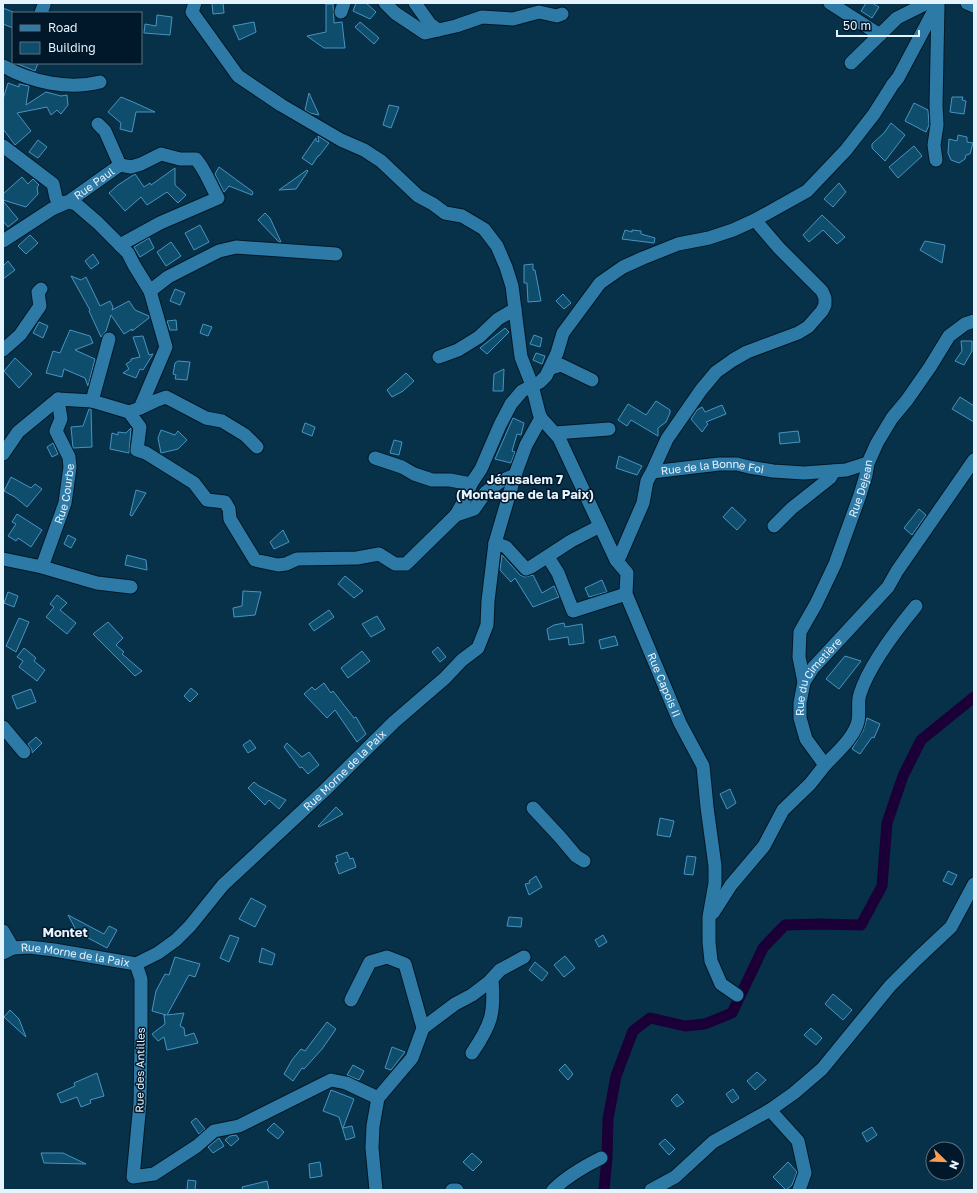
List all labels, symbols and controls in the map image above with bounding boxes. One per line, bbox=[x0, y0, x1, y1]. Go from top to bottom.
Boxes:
legend bbox=[12, 12, 142, 64]
scale bar bbox=[837, 12, 919, 38]
text: 50 m bbox=[843, 18, 871, 33]
text: Road bbox=[48, 20, 77, 35]
text: Building bbox=[48, 40, 96, 55]
street label: Rue Paul bbox=[71, 164, 117, 202]
street label: Rue de la Bonne Foi bbox=[660, 457, 765, 477]
street label: Rue Dejean bbox=[846, 459, 874, 519]
street label: Rue Courbe bbox=[51, 463, 76, 525]
district label: Jérusalem 7 (Montagne de la Paix) bbox=[456, 471, 594, 502]
street label: Rue du Cimetière bbox=[793, 634, 844, 716]
street label: Rue Capois II bbox=[645, 651, 684, 719]
street label: Rue Morne de la Paix bbox=[300, 727, 388, 813]
district label: Montet bbox=[42, 924, 88, 940]
street label: Rue Morne de la Paix bbox=[20, 940, 131, 969]
street label: Rue des Antilles bbox=[132, 1027, 147, 1113]
north arrow bbox=[925, 1141, 965, 1181]
text: N bbox=[947, 1159, 962, 1171]

